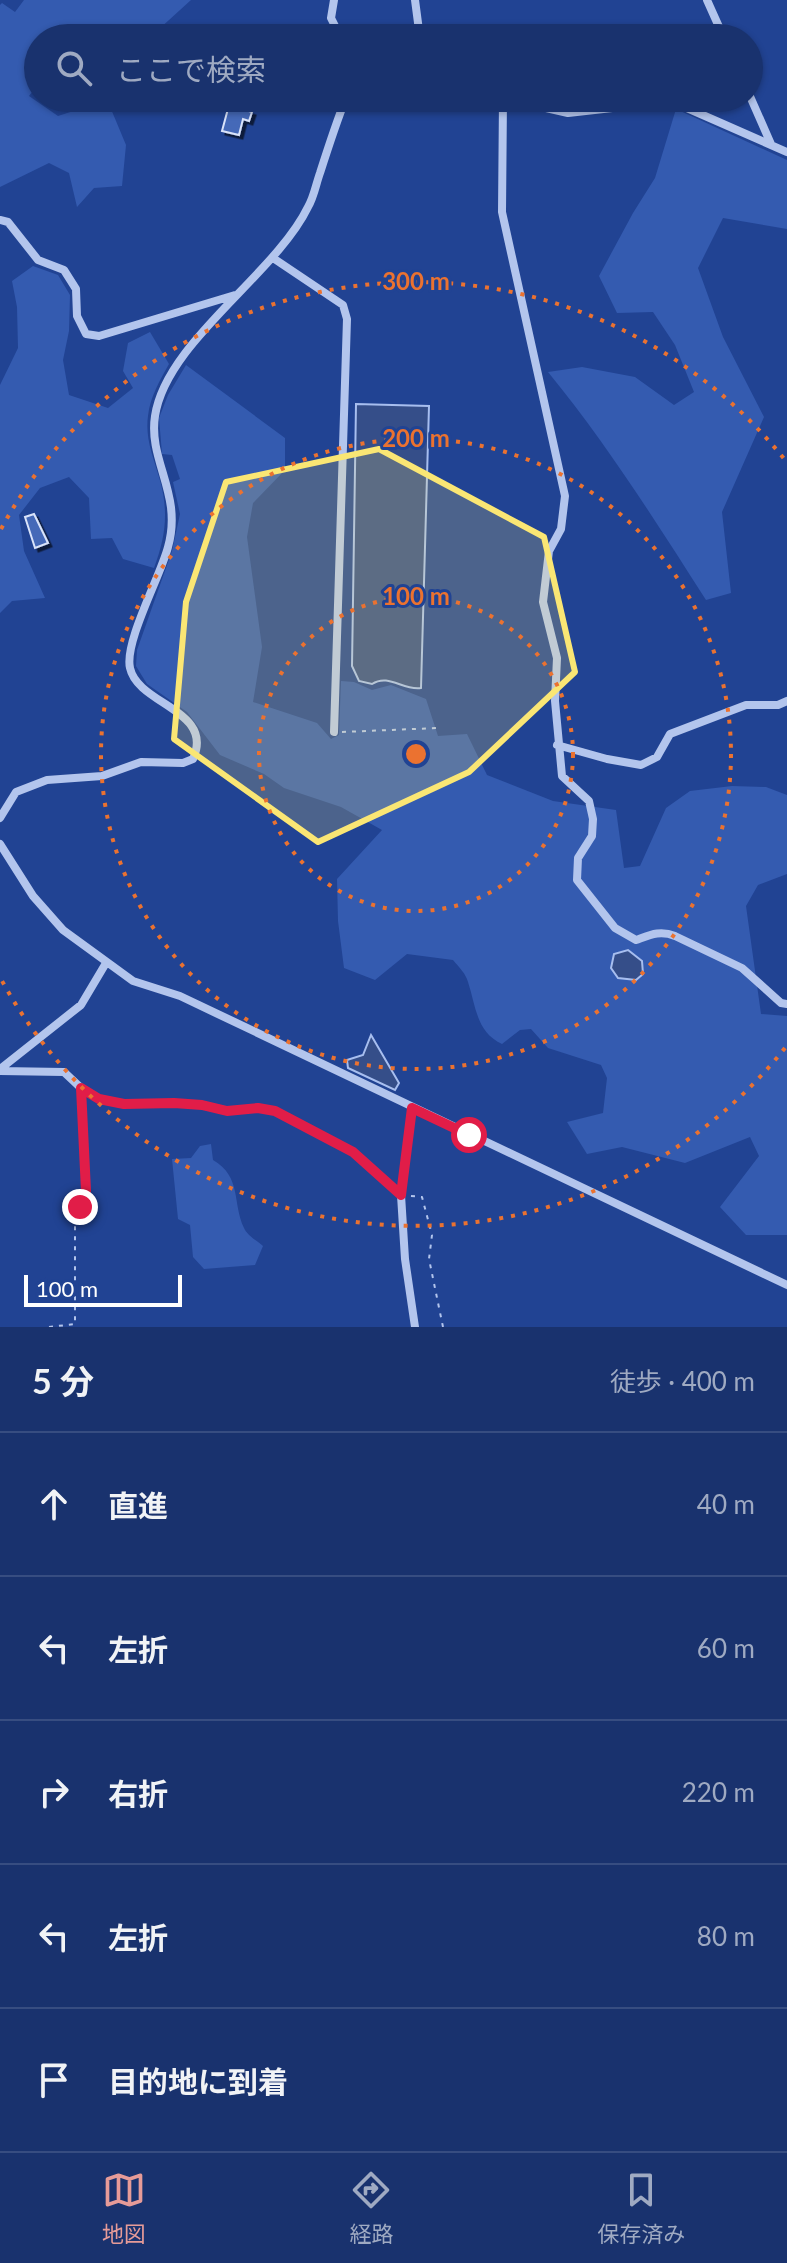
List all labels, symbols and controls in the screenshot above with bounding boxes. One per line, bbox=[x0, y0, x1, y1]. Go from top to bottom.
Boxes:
search box bbox=[24, 24, 763, 112]
icon: search bbox=[52, 46, 96, 90]
text: ここで検索 bbox=[116, 51, 266, 87]
text: 300 m bbox=[382, 266, 450, 295]
text: 200 m bbox=[382, 423, 450, 452]
text: 100 m bbox=[382, 581, 450, 610]
centre of rings bbox=[402, 740, 430, 768]
route start bbox=[451, 1117, 487, 1153]
route end bbox=[62, 1189, 98, 1225]
scale bar bbox=[24, 1271, 182, 1307]
text: 100 m bbox=[36, 1275, 98, 1302]
text: 5 分 bbox=[32, 1360, 94, 1401]
text: 徒歩 · 400 m bbox=[610, 1365, 755, 1397]
icon: ahead bbox=[32, 1482, 76, 1526]
text: 直進 bbox=[108, 1487, 168, 1523]
text: 40 m bbox=[697, 1488, 755, 1520]
icon: left bbox=[32, 1626, 76, 1670]
text: 左折 bbox=[108, 1631, 168, 1667]
text: 60 m bbox=[697, 1632, 755, 1664]
icon: right bbox=[32, 1770, 76, 1814]
text: 右折 bbox=[108, 1775, 168, 1811]
text: 220 m bbox=[682, 1776, 755, 1808]
icon: left bbox=[32, 1914, 76, 1958]
text: 左折 bbox=[108, 1919, 168, 1955]
text: 80 m bbox=[697, 1920, 755, 1952]
icon: arrive bbox=[32, 2058, 76, 2102]
text: 目的地に到着 bbox=[108, 2063, 288, 2099]
tab: 地図 bbox=[102, 2168, 146, 2248]
tab: 経路 bbox=[349, 2168, 393, 2248]
tab: 保存済み bbox=[597, 2168, 685, 2248]

